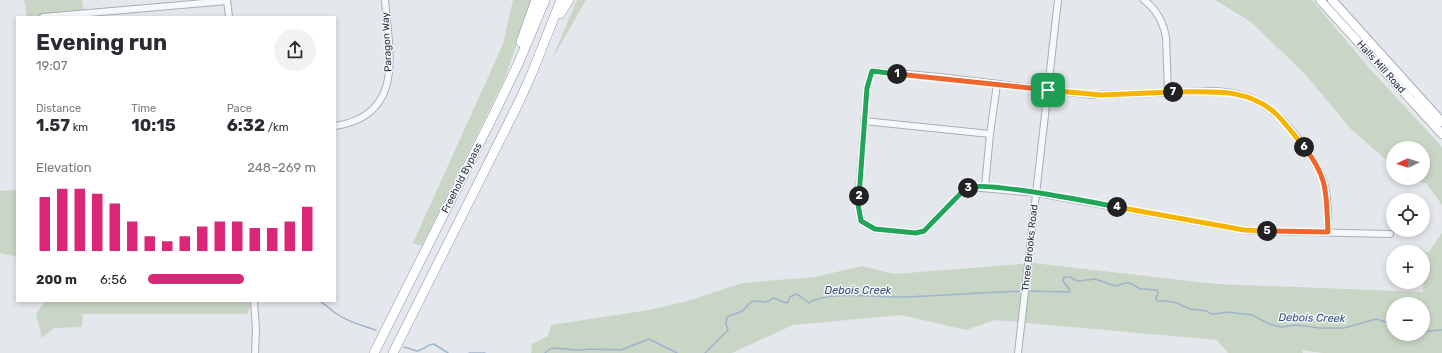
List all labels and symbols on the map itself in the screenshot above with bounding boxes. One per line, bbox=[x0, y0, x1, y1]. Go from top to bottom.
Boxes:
street label: Paragon Way bbox=[379, 11, 395, 72]
street label: Halls Mill Road bbox=[1354, 38, 1408, 96]
pin: 1 bbox=[887, 64, 907, 84]
pin bbox=[1031, 73, 1065, 107]
pin: 7 bbox=[1163, 82, 1183, 102]
pin: 6 bbox=[1294, 137, 1314, 157]
street label: Freehold Bypass bbox=[439, 141, 485, 215]
north arrow bbox=[1386, 141, 1430, 185]
pin: 3 bbox=[958, 178, 978, 198]
pin: 2 bbox=[849, 186, 869, 206]
pin: 4 bbox=[1107, 197, 1127, 217]
street label: Three Brooks Road bbox=[1019, 204, 1041, 292]
pin: 5 bbox=[1257, 221, 1277, 241]
water label: Debois Creek bbox=[825, 284, 892, 297]
water label: Debois Creek bbox=[1278, 311, 1346, 325]

